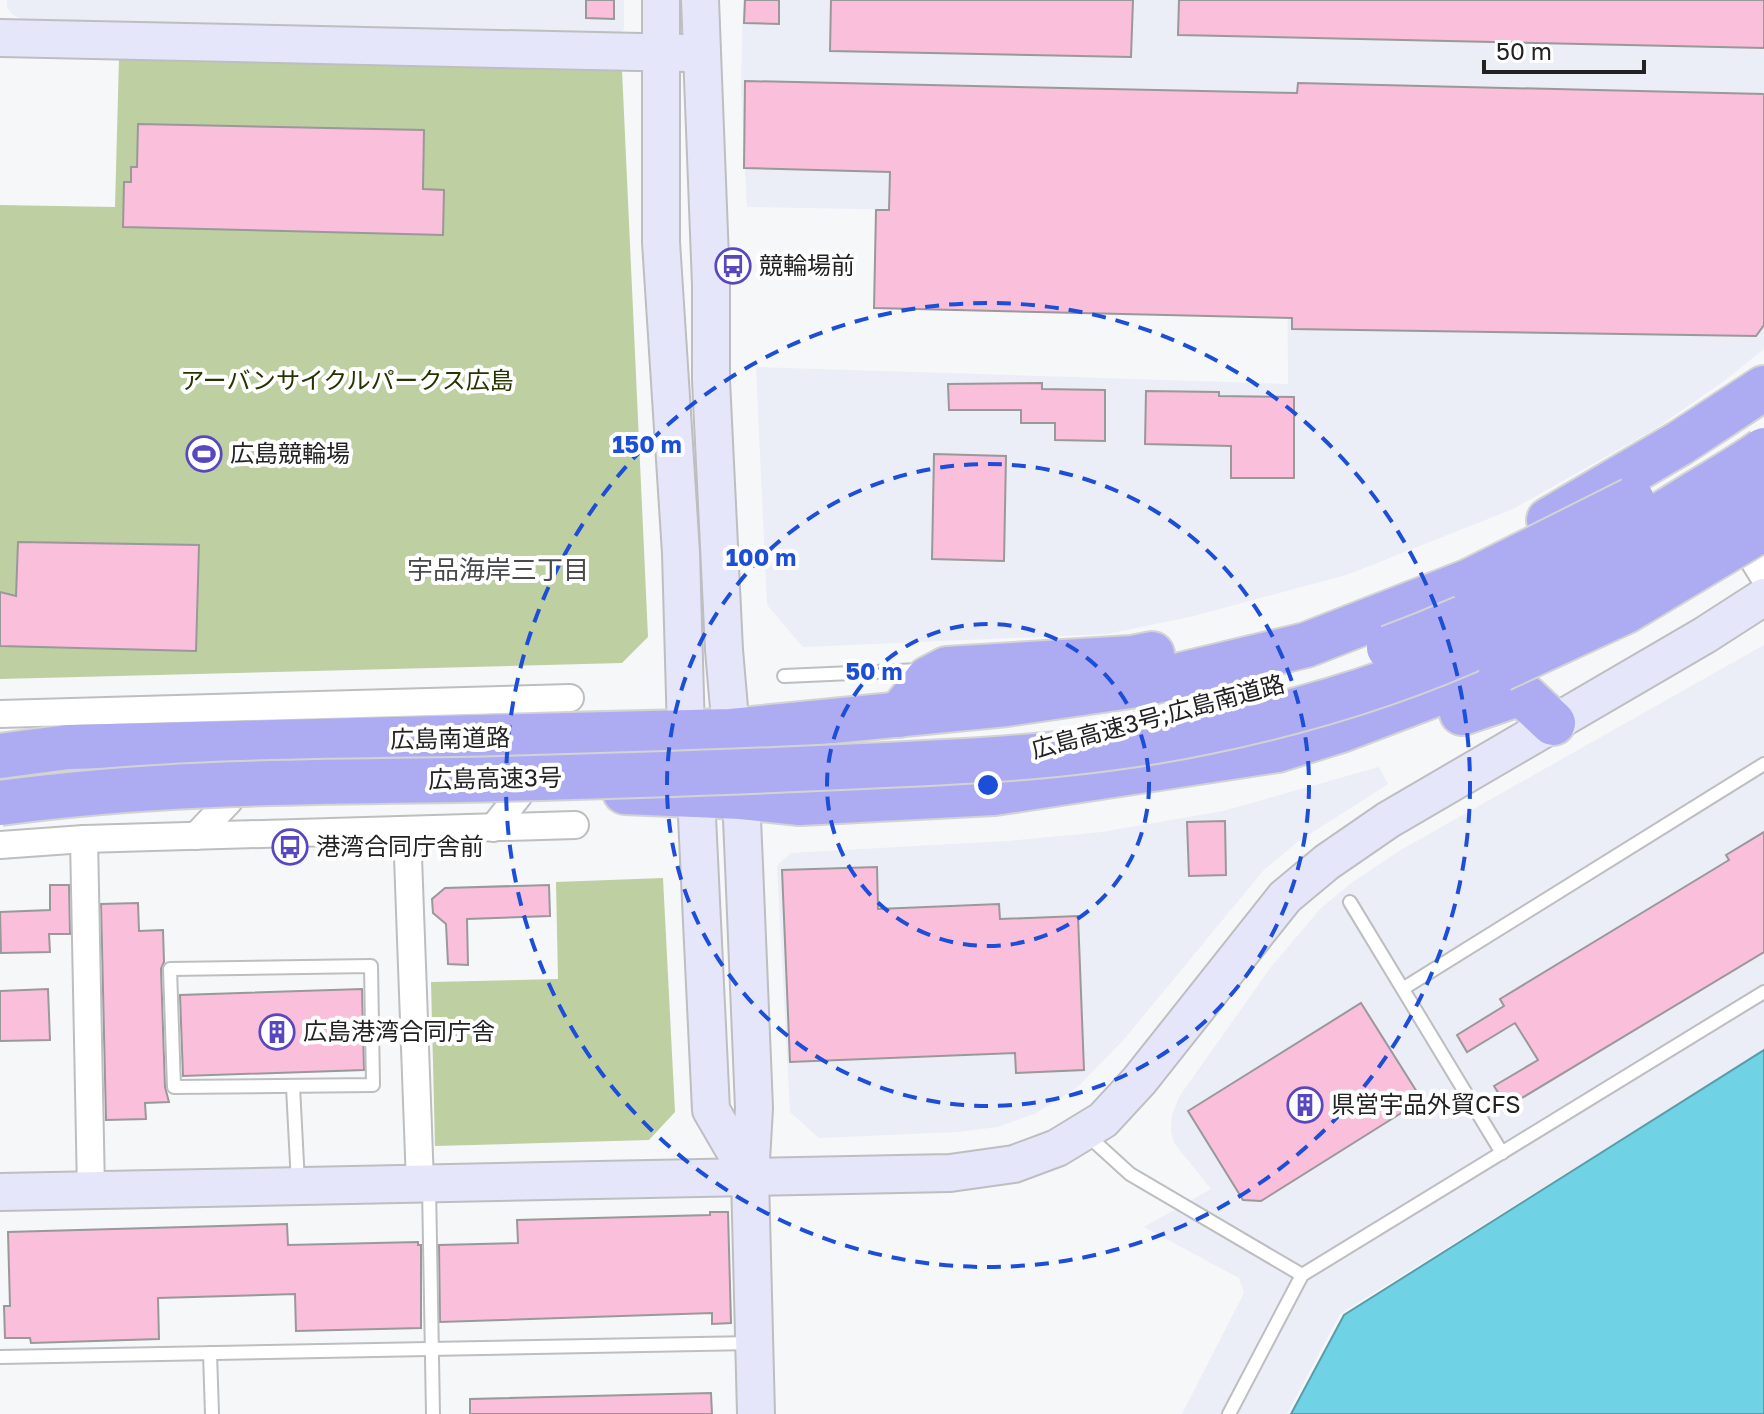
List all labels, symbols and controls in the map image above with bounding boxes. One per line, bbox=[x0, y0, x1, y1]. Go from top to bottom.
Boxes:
scale bar bbox=[1484, 24, 1644, 74]
text: 50 m bbox=[1496, 36, 1552, 65]
bus stop icon: 競輪場前 bbox=[714, 247, 752, 285]
place label: 競輪場前 bbox=[759, 250, 855, 279]
park label: アーバンサイクルパークス広島 bbox=[180, 365, 514, 394]
text: 150 m bbox=[612, 429, 682, 458]
sports icon: 広島競輪場 bbox=[185, 435, 223, 473]
place label: 広島競輪場 bbox=[230, 438, 350, 467]
text: 100 m bbox=[726, 542, 796, 571]
district label: 宇品海岸三丁目 bbox=[407, 554, 589, 585]
text: 50 m bbox=[845, 656, 903, 685]
street label: 広島高速3号;広島南道路 bbox=[1028, 668, 1288, 763]
street label: 広島南道路 bbox=[390, 722, 510, 753]
street label: 広島高速3号 bbox=[428, 762, 562, 793]
centre of rings bbox=[974, 771, 1002, 799]
bus stop icon: 港湾合同庁舎前 bbox=[271, 828, 309, 866]
place label: 港湾合同庁舎前 bbox=[316, 831, 484, 860]
building icon: 広島港湾合同庁舎 bbox=[258, 1013, 296, 1051]
place label: 広島港湾合同庁舎 bbox=[303, 1016, 495, 1045]
building icon: 県営宇品外貿CFS bbox=[1286, 1086, 1324, 1124]
place label: 県営宇品外貿CFS bbox=[1331, 1089, 1521, 1118]

